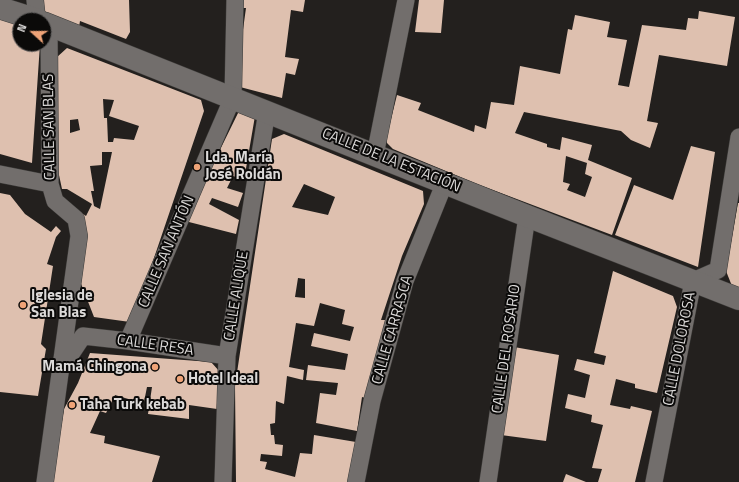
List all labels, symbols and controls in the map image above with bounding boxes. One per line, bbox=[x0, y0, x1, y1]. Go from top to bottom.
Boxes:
north arrow bbox=[12, 12, 52, 52]
text: N bbox=[13, 22, 31, 34]
street label: CALLE SAN BLAS bbox=[40, 73, 60, 181]
street label: CALLE DE LA ESTACIÓN bbox=[319, 125, 463, 197]
place label: Lda. María José Roldán bbox=[205, 149, 281, 184]
marker: Lda. María José Roldán bbox=[192, 162, 202, 172]
street label: CALLE SAN ANTÓN bbox=[135, 193, 199, 311]
street label: CALLE ALIQUE bbox=[221, 250, 253, 342]
street label: CALLE CARRASCA bbox=[369, 273, 417, 387]
street label: CALLE DEL ROSARIO bbox=[489, 283, 525, 415]
place label: Iglesia de San Blas bbox=[31, 287, 93, 322]
street label: CALLE DOLOROSA bbox=[660, 291, 700, 407]
marker: Iglesia de San Blas bbox=[18, 300, 28, 310]
street label: CALLE RESA bbox=[115, 332, 195, 360]
place label: Mamá Chingona bbox=[42, 358, 147, 376]
marker: Mamá Chingona bbox=[150, 362, 160, 372]
place label: Hotel Ideal bbox=[188, 370, 258, 388]
marker: Hotel Ideal bbox=[175, 374, 185, 384]
place label: Taha Turk kebab bbox=[80, 396, 185, 414]
marker: Taha Turk kebab bbox=[67, 400, 77, 410]

